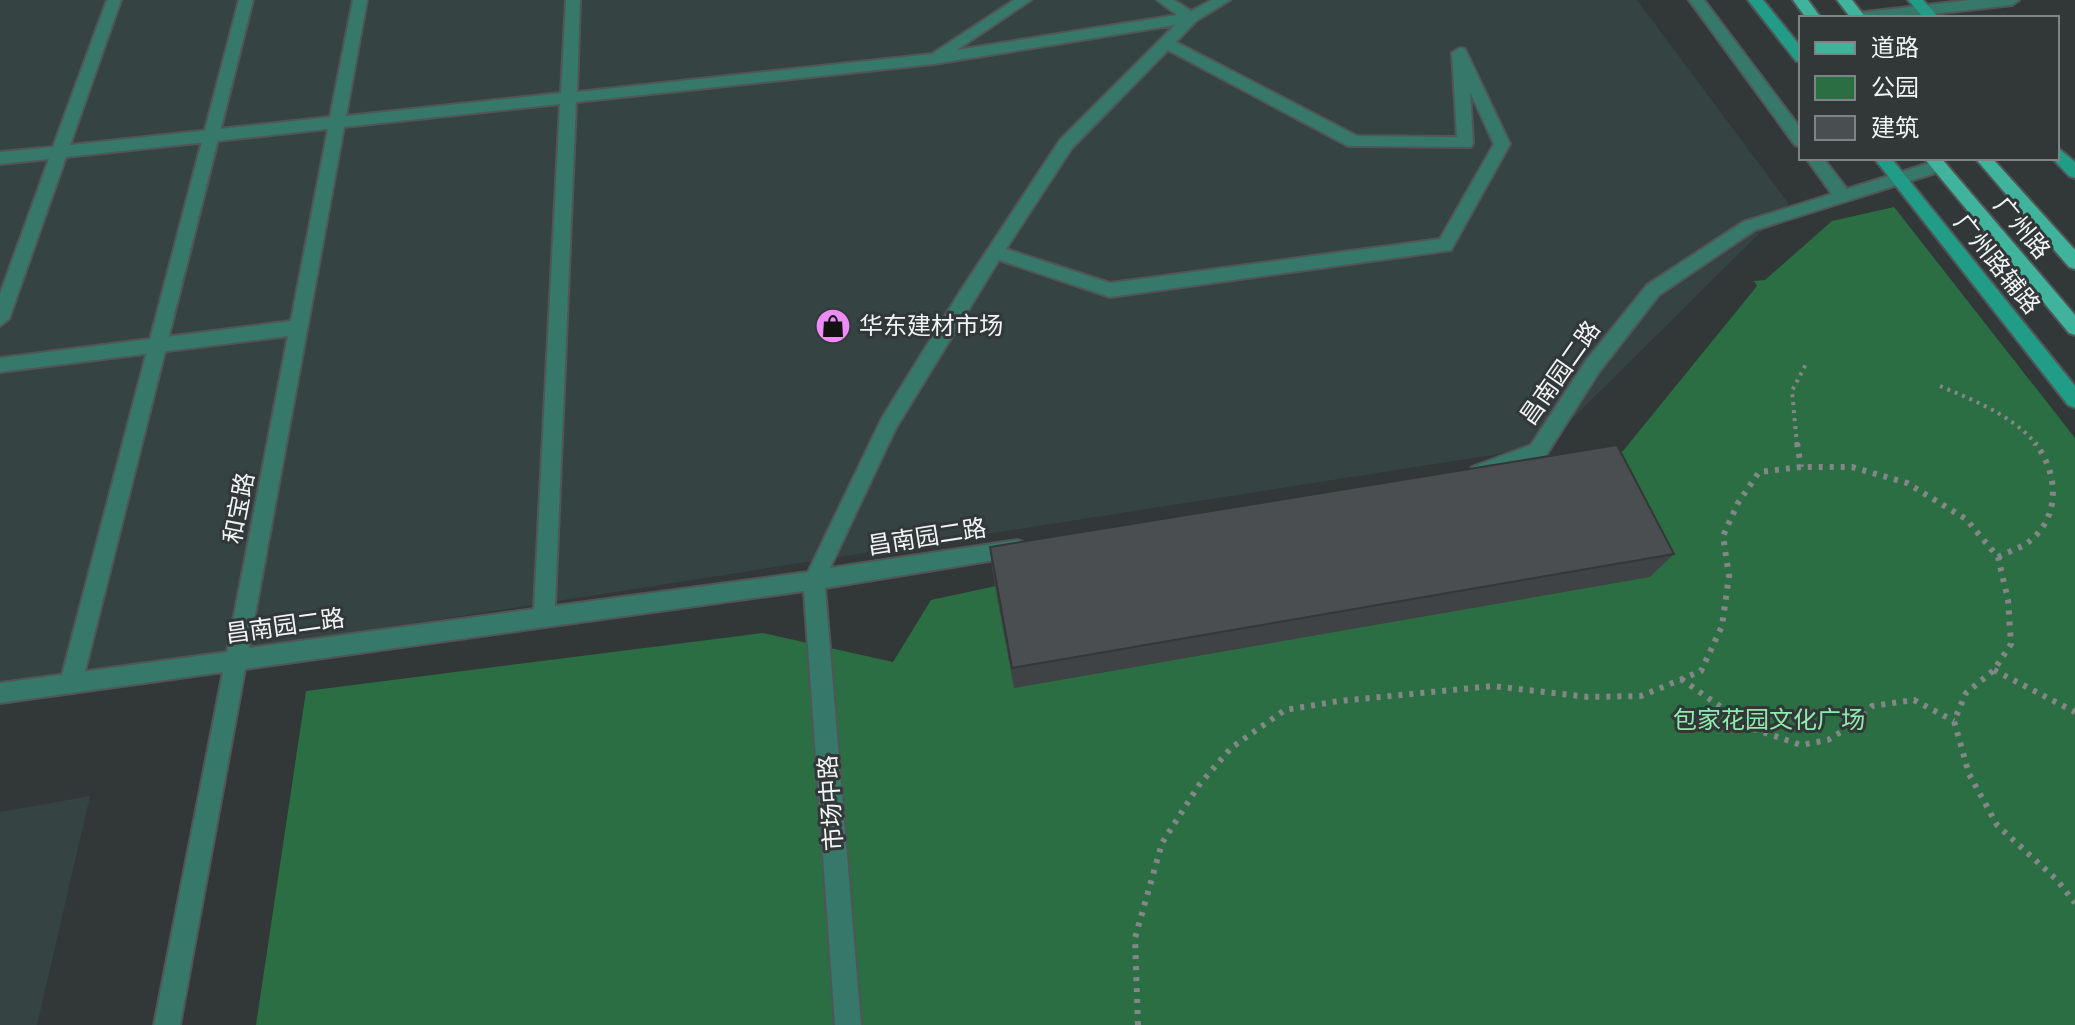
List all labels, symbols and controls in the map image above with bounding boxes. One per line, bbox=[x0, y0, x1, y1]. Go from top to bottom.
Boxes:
legend bbox=[1799, 16, 2059, 160]
text: 道路 bbox=[1871, 30, 1919, 63]
text: 公园 bbox=[1871, 70, 1919, 103]
text: 建筑 bbox=[1871, 110, 1919, 143]
street label: 广州路 bbox=[1987, 189, 2059, 265]
street label: 广州路辅路 bbox=[1948, 206, 2049, 320]
shop icon: 华东建材市场 bbox=[814, 307, 852, 345]
place label: 华东建材市场 bbox=[859, 308, 1003, 341]
street label: 昌南园二路 bbox=[1511, 314, 1607, 431]
street label: 和宝路 bbox=[214, 469, 261, 546]
street label: 昌南园二路 bbox=[865, 510, 989, 561]
street label: 昌南园二路 bbox=[223, 600, 347, 649]
park label: 包家花园文化广场 bbox=[1673, 702, 1865, 735]
street label: 市场中路 bbox=[810, 754, 849, 852]

